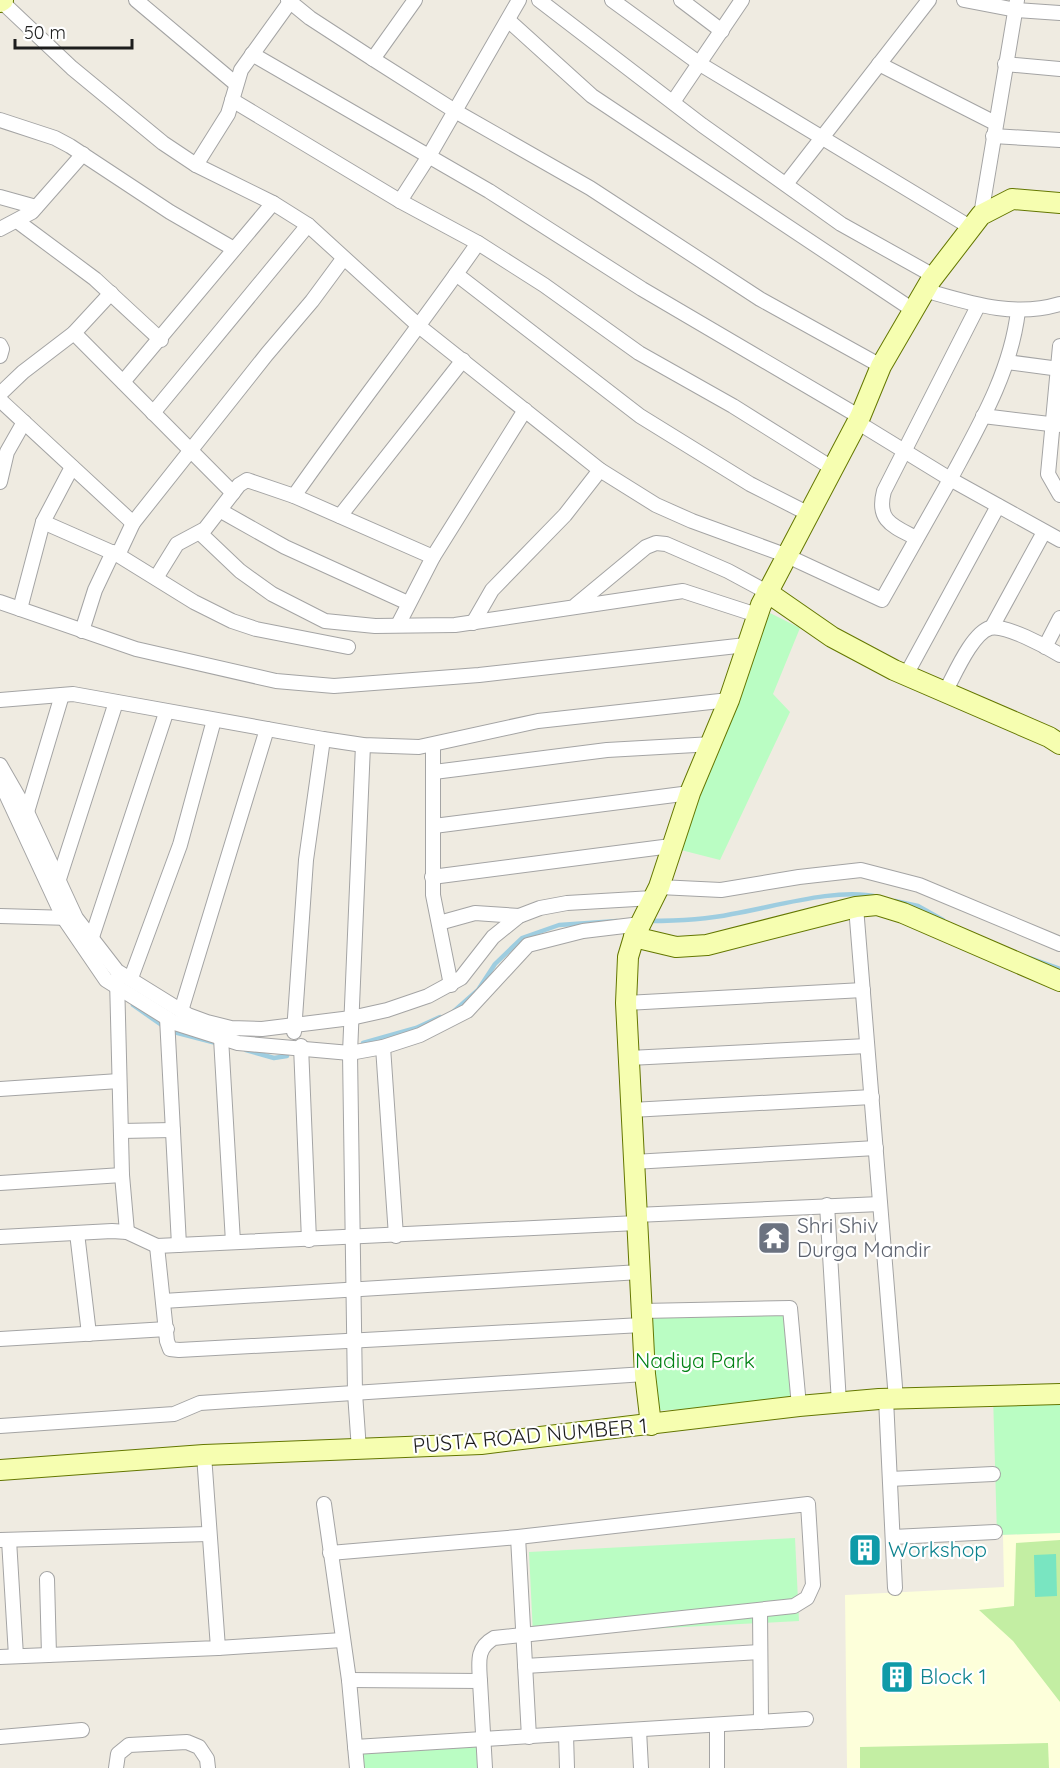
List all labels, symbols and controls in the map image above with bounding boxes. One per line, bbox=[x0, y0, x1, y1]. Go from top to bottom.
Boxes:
scale bar bbox=[15, 12, 132, 50]
text: 50 m bbox=[24, 21, 66, 44]
place label: Shri Shiv Durga Mandir bbox=[797, 1212, 931, 1262]
temple icon: Shri Shiv Durga Mandir bbox=[756, 1220, 792, 1256]
park label: Nadiya Park bbox=[635, 1347, 755, 1373]
street label: PUSTA ROAD NUMBER 1 bbox=[412, 1412, 648, 1458]
building icon: Workshop bbox=[847, 1532, 883, 1568]
place label: Workshop bbox=[888, 1536, 987, 1562]
building icon: Block 1 bbox=[879, 1659, 915, 1695]
place label: Block 1 bbox=[920, 1663, 987, 1689]

